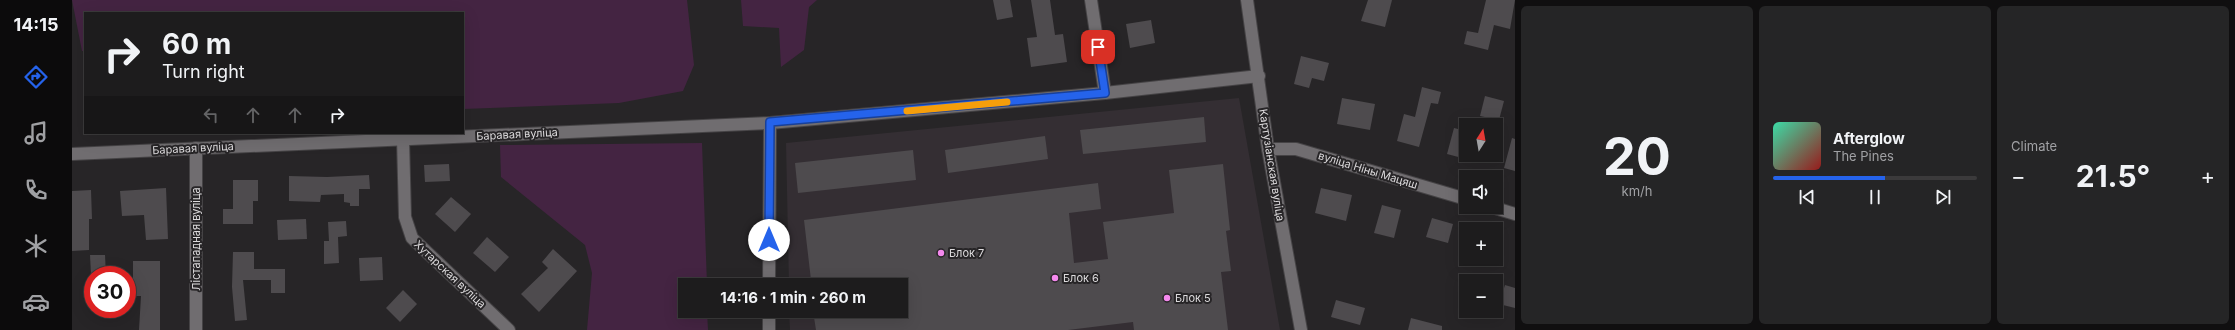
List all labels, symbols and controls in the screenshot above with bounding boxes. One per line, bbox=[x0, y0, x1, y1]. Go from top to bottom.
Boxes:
text: 14:15 bbox=[13, 14, 59, 35]
text: 60 m bbox=[162, 27, 231, 61]
icon: right bbox=[96, 28, 148, 80]
pin bbox=[1081, 30, 1115, 64]
icon: arrive bbox=[1087, 36, 1109, 58]
text: Turn right bbox=[162, 61, 245, 82]
icon: directions bbox=[22, 63, 50, 91]
icon: left bbox=[200, 104, 222, 126]
icon: ahead bbox=[242, 104, 264, 126]
icon: ahead bbox=[284, 104, 306, 126]
icon: right bbox=[326, 104, 348, 126]
street label: Картузіанская вуліца bbox=[1256, 108, 1288, 222]
north arrow bbox=[1459, 118, 1503, 162]
map controls bbox=[1459, 118, 1503, 318]
icon: music bbox=[22, 119, 50, 147]
street label: Баравая вуліца bbox=[476, 125, 558, 143]
text: 20 bbox=[1603, 125, 1671, 188]
text: Afterglow bbox=[1833, 129, 1905, 148]
text: Climate bbox=[2011, 138, 2057, 154]
street label: Баравая вуліца bbox=[152, 139, 234, 157]
street label: вуліца Ніны Мацяш bbox=[1317, 148, 1419, 192]
text: The Pines bbox=[1833, 148, 1894, 164]
text: 21.5° bbox=[2076, 158, 2150, 194]
text: − bbox=[2011, 163, 2026, 189]
text: + bbox=[2200, 163, 2215, 189]
button: sound bbox=[1459, 170, 1503, 214]
icon: phone bbox=[22, 176, 50, 204]
text: km/h bbox=[1622, 183, 1652, 199]
icon: previous bbox=[1796, 186, 1818, 208]
icon: pause bbox=[1864, 186, 1886, 208]
icon: next bbox=[1932, 186, 1954, 208]
street label: Лістападная вуліца bbox=[189, 187, 203, 291]
position arrow bbox=[748, 219, 790, 261]
button: + bbox=[1459, 222, 1503, 266]
icon: climate bbox=[22, 232, 50, 260]
street label: Хутарская вуліца bbox=[411, 237, 489, 311]
place label: Блок 7 bbox=[949, 246, 984, 260]
marker: Блок 7 bbox=[936, 248, 946, 258]
speed limit sign: 30 bbox=[84, 266, 136, 318]
place label: Блок 6 bbox=[1063, 271, 1099, 285]
marker: Блок 6 bbox=[1050, 273, 1060, 283]
button: − bbox=[1459, 274, 1503, 318]
icon: car bbox=[22, 288, 50, 316]
text: 14:16 · 1 min · 260 m bbox=[720, 288, 866, 307]
place label: Блок 5 bbox=[1175, 291, 1211, 305]
marker: Блок 5 bbox=[1162, 293, 1172, 303]

